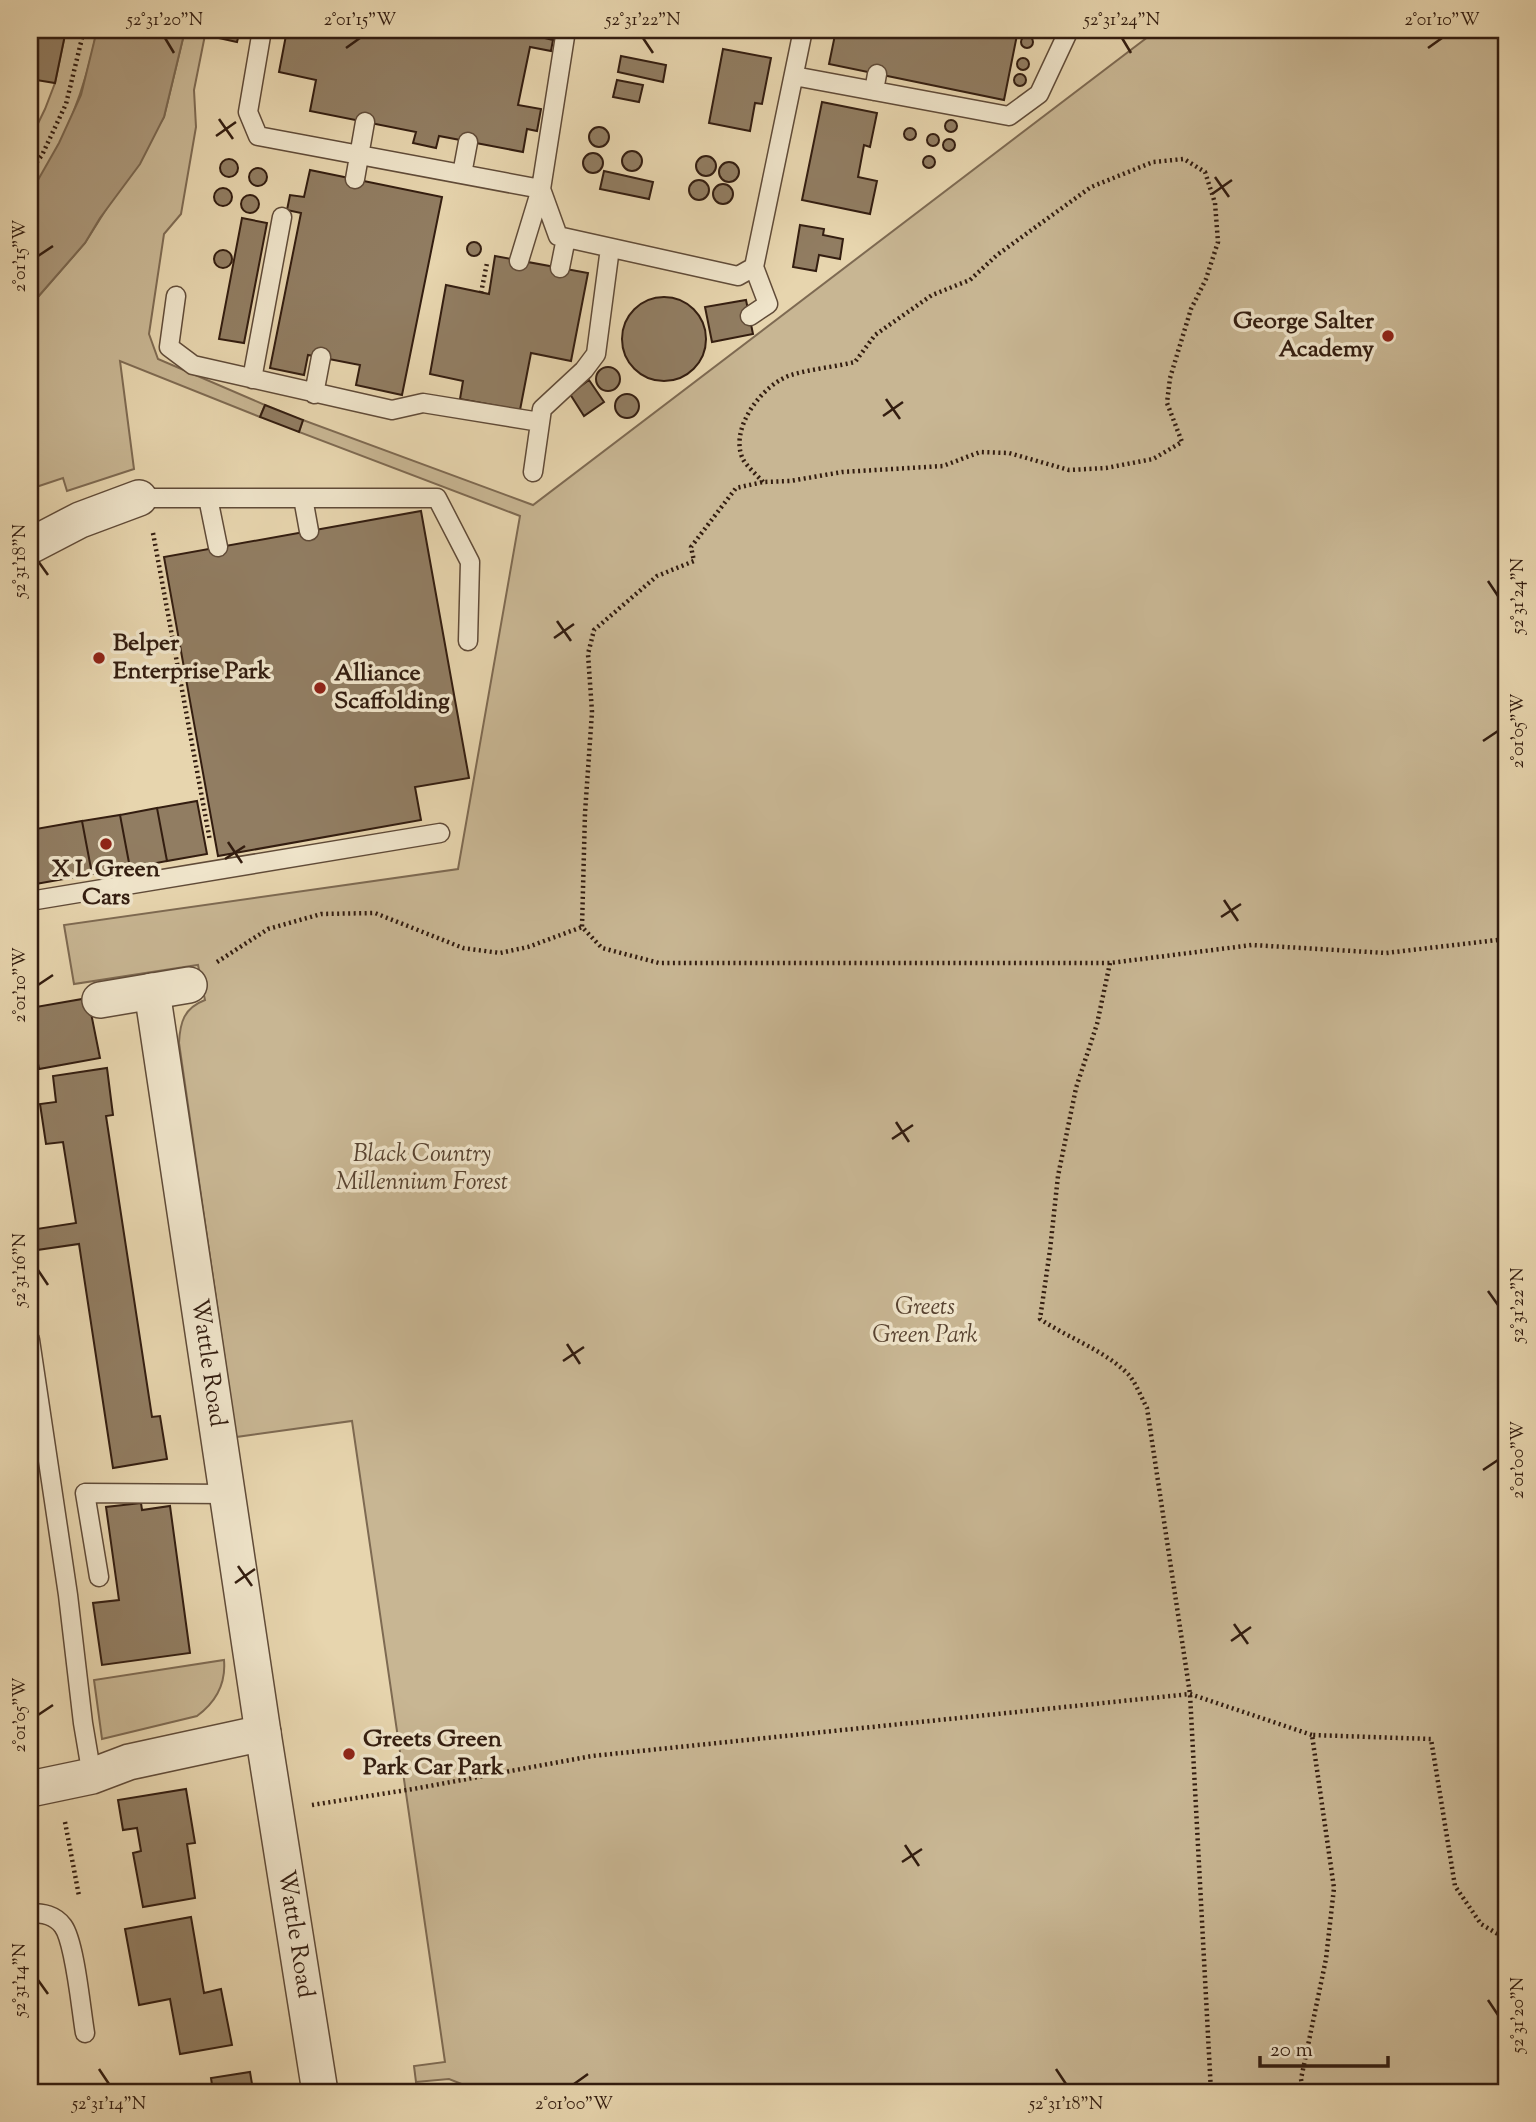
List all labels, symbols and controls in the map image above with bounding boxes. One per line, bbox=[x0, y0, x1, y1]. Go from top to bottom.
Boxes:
text: 52°31'20"N bbox=[126, 8, 203, 34]
text: 2°01'15"W bbox=[324, 8, 396, 34]
text: 52°31'22"N bbox=[604, 8, 681, 34]
text: 52°31'24"N bbox=[1083, 8, 1160, 34]
text: 2°01'10"W bbox=[1404, 8, 1480, 34]
text: 2°01'15"W bbox=[8, 220, 34, 292]
place label: George Salter Academy bbox=[1233, 305, 1375, 367]
marker: George Salter Academy bbox=[1380, 328, 1396, 344]
text: 52°31'18"N bbox=[8, 524, 34, 599]
text: 52°31'24"N bbox=[1506, 558, 1532, 635]
place label: Belper Enterprise Park bbox=[113, 627, 272, 689]
marker: Belper Enterprise Park bbox=[91, 650, 107, 666]
place label: Alliance Scaffolding bbox=[334, 657, 450, 719]
marker: Alliance Scaffolding bbox=[312, 680, 328, 696]
text: 2°01'05"W bbox=[1506, 694, 1532, 768]
marker: X L Green Cars bbox=[98, 836, 114, 852]
place label: X L Green Cars bbox=[52, 853, 161, 915]
text: 2°01'10"W bbox=[8, 947, 34, 1023]
park label: Black Country Millennium Forest bbox=[336, 1138, 508, 1200]
text: 52°31'16"N bbox=[8, 1233, 34, 1308]
text: 52°31'22"N bbox=[1506, 1267, 1532, 1344]
park label: Greets Green Park bbox=[872, 1291, 978, 1353]
street label: Wattle Road bbox=[181, 1296, 234, 1430]
text: 2°01'00"W bbox=[1506, 1421, 1532, 1499]
text: 2°01'05"W bbox=[8, 1678, 34, 1752]
place label: Greets Green Park Car Park bbox=[363, 1723, 505, 1785]
marker: Greets Green Park Car Park bbox=[341, 1746, 357, 1762]
street label: Wattle Road bbox=[268, 1868, 322, 2001]
text: 52°31'14"N bbox=[8, 1943, 34, 2018]
text: 52°31'20"N bbox=[1506, 1977, 1532, 2054]
scale bar bbox=[1260, 2024, 1387, 2068]
text: 20 m bbox=[1270, 2036, 1313, 2066]
text: 52°31'14"N bbox=[71, 2092, 146, 2118]
text: 2°01'00"W bbox=[535, 2092, 613, 2118]
text: 52°31'18"N bbox=[1028, 2092, 1103, 2118]

